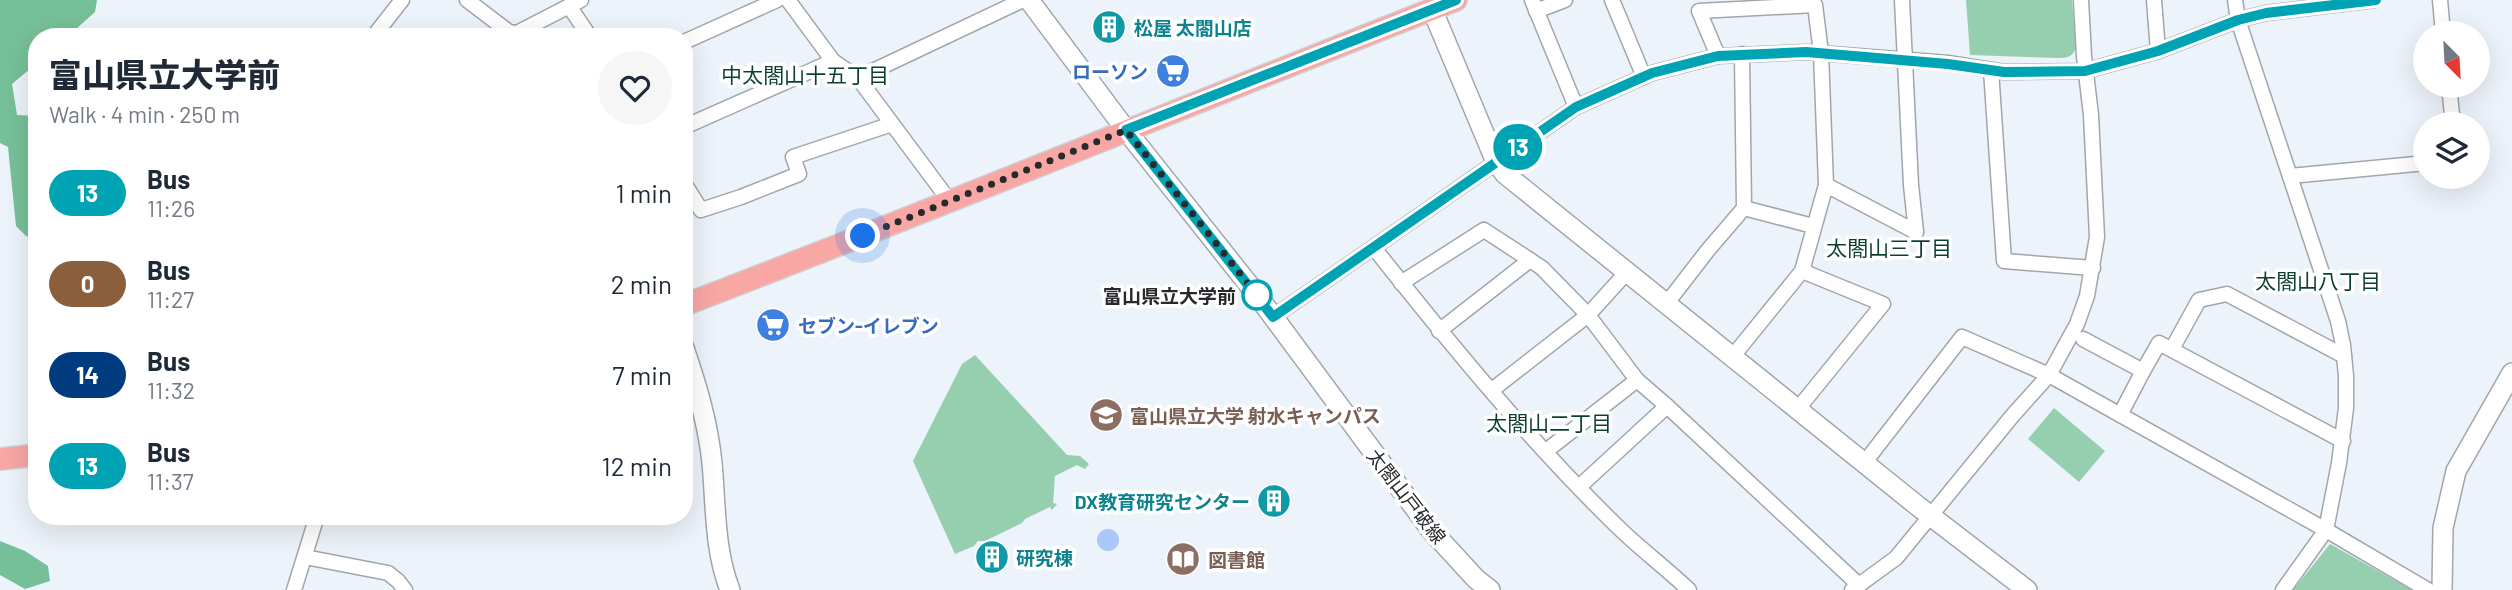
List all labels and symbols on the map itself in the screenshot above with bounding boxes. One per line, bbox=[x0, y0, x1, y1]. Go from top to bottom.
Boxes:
building icon: 松屋 太閤山店 bbox=[1090, 8, 1128, 46]
place label: 松屋 太閤山店 bbox=[1134, 16, 1252, 39]
north arrow bbox=[2413, 21, 2490, 98]
supermarket icon: ローソン bbox=[1154, 52, 1192, 90]
place label: ローソン bbox=[1072, 60, 1148, 83]
district label: 中太閤山十五丁目 bbox=[721, 62, 889, 87]
line badge: 13 bbox=[1486, 124, 1550, 170]
your location bbox=[845, 218, 880, 253]
district label: 太閤山三丁目 bbox=[1826, 235, 1952, 260]
district label: 太閤山八丁目 bbox=[2255, 268, 2381, 293]
marker: 富山県立大学前 bbox=[1242, 280, 1272, 310]
place label: 富山県立大学前 bbox=[1103, 284, 1236, 307]
supermarket icon: セブン-イレブン bbox=[754, 306, 792, 344]
place label: セブン-イレブン bbox=[798, 314, 939, 337]
school or university icon: 富山県立大学 射水キャンパス bbox=[1087, 396, 1125, 434]
place label: 富山県立大学 射水キャンパス bbox=[1130, 404, 1381, 427]
district label: 太閤山二丁目 bbox=[1486, 410, 1612, 435]
street label: 太閤山戸破線 bbox=[1363, 444, 1451, 548]
building icon: DX教育研究センター bbox=[1255, 482, 1293, 520]
place label: DX教育研究センター bbox=[1075, 490, 1250, 513]
building icon: 研究棟 bbox=[973, 538, 1011, 576]
library icon: 図書館 bbox=[1164, 540, 1202, 578]
place label: 研究棟 bbox=[1016, 546, 1073, 569]
place label: 図書館 bbox=[1208, 548, 1265, 571]

